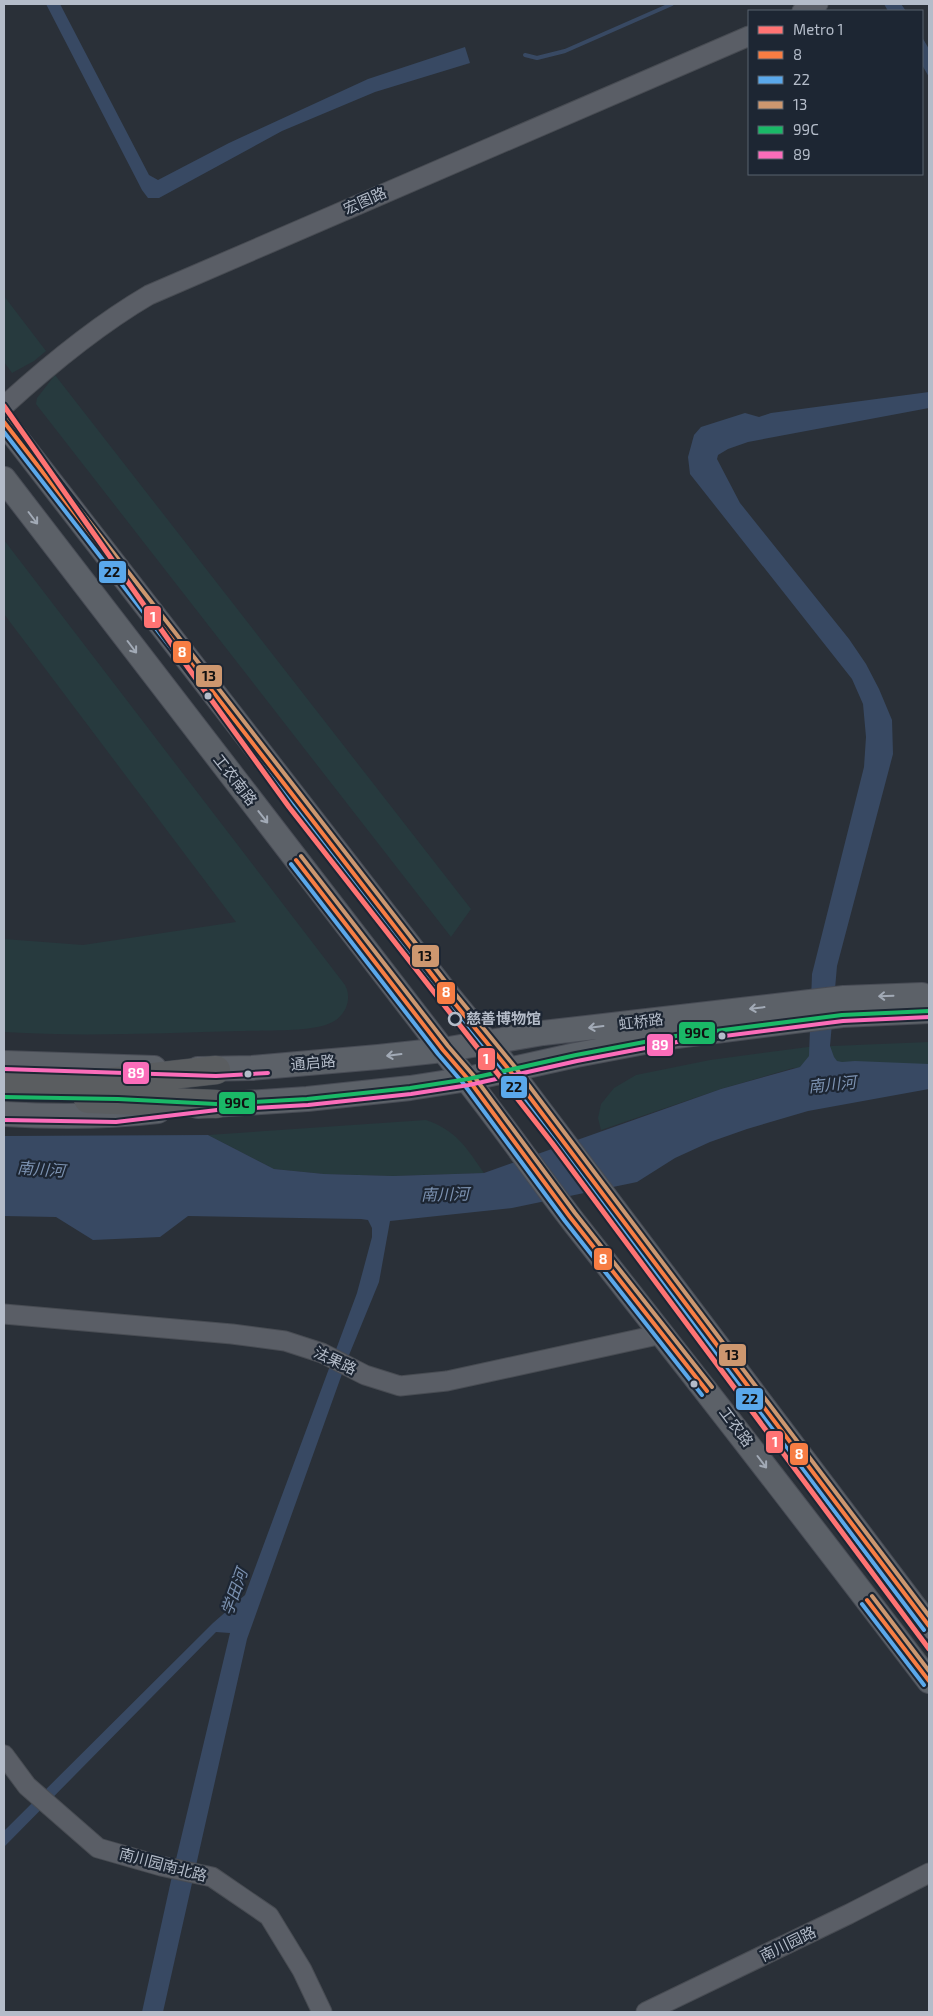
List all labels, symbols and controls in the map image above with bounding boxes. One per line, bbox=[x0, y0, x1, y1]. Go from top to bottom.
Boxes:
legend bbox=[748, 10, 923, 175]
text: Metro 1 bbox=[793, 20, 844, 38]
text: 8 bbox=[793, 45, 802, 63]
text: 22 bbox=[793, 70, 810, 88]
text: 13 bbox=[793, 95, 807, 113]
text: 99C bbox=[793, 120, 819, 138]
text: 89 bbox=[793, 145, 811, 163]
street label: 宏图路 bbox=[340, 183, 389, 217]
one-way arrow bbox=[28, 511, 39, 524]
line badge: 22 bbox=[98, 560, 127, 584]
text: 22 bbox=[104, 563, 120, 580]
line badge: 1 bbox=[143, 605, 162, 629]
text: 1 bbox=[150, 608, 156, 625]
one-way arrow bbox=[127, 640, 137, 654]
line badge: 8 bbox=[172, 640, 192, 664]
text: 8 bbox=[178, 643, 186, 660]
line badge: 13 bbox=[195, 664, 223, 688]
text: 13 bbox=[202, 667, 216, 684]
unlabelled marker bbox=[203, 691, 213, 701]
street label: 工农南路 bbox=[210, 750, 261, 809]
one-way arrow bbox=[258, 810, 269, 823]
line badge: 13 bbox=[411, 944, 440, 968]
text: 13 bbox=[418, 947, 432, 964]
line badge: 8 bbox=[436, 981, 456, 1005]
text: 8 bbox=[442, 983, 450, 1000]
one-way arrow bbox=[879, 992, 895, 1001]
one-way arrow bbox=[749, 1003, 765, 1013]
place label: 慈善博物馆 bbox=[466, 1009, 541, 1027]
street label: 虹桥路 bbox=[617, 1009, 664, 1033]
marker: 慈善博物馆 bbox=[448, 1012, 462, 1026]
line badge: 99C bbox=[678, 1021, 716, 1045]
one-way arrow bbox=[588, 1022, 604, 1032]
text: 99C bbox=[685, 1024, 709, 1041]
unlabelled marker bbox=[717, 1031, 727, 1041]
line badge: 89 bbox=[646, 1033, 674, 1057]
text: 89 bbox=[652, 1036, 668, 1053]
line badge: 1 bbox=[477, 1047, 496, 1071]
one-way arrow bbox=[386, 1050, 402, 1060]
text: 1 bbox=[483, 1050, 489, 1067]
street label: 通启路 bbox=[290, 1051, 336, 1073]
line badge: 89 bbox=[122, 1061, 150, 1085]
text: 89 bbox=[128, 1064, 144, 1081]
unlabelled marker bbox=[243, 1069, 253, 1079]
water label: 南川河 bbox=[807, 1071, 860, 1095]
line badge: 22 bbox=[500, 1075, 528, 1099]
text: 22 bbox=[506, 1078, 522, 1095]
line badge: 99C bbox=[218, 1091, 256, 1115]
text: 99C bbox=[225, 1094, 249, 1111]
water label: 南川河 bbox=[16, 1157, 69, 1180]
water label: 南川河 bbox=[421, 1184, 472, 1203]
line badge: 8 bbox=[593, 1247, 613, 1271]
text: 8 bbox=[599, 1250, 607, 1267]
street label: 法果路 bbox=[311, 1342, 360, 1378]
line badge: 13 bbox=[718, 1343, 747, 1367]
text: 13 bbox=[725, 1346, 739, 1363]
unlabelled marker bbox=[689, 1379, 699, 1389]
line badge: 22 bbox=[735, 1387, 764, 1411]
text: 22 bbox=[742, 1390, 758, 1407]
street label: 工农路 bbox=[716, 1403, 758, 1450]
line badge: 1 bbox=[765, 1430, 784, 1454]
text: 1 bbox=[772, 1433, 778, 1450]
line badge: 8 bbox=[789, 1442, 809, 1466]
text: 8 bbox=[795, 1445, 803, 1462]
one-way arrow bbox=[756, 1455, 767, 1468]
water label: 学田河 bbox=[216, 1563, 252, 1618]
street label: 南川园南北路 bbox=[117, 1844, 209, 1884]
street label: 南川园路 bbox=[757, 1922, 818, 1964]

